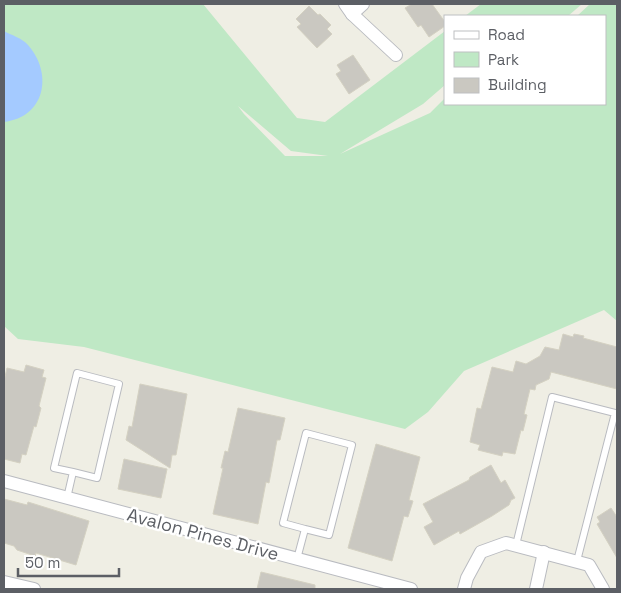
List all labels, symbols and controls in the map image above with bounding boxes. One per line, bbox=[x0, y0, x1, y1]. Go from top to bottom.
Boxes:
legend bbox=[444, 15, 606, 105]
text: Road bbox=[488, 25, 525, 44]
text: Park bbox=[488, 50, 519, 69]
text: Building bbox=[488, 75, 547, 94]
street label: Avalon Pines Drive bbox=[125, 503, 281, 565]
scale bar bbox=[18, 546, 119, 578]
text: 50 m bbox=[25, 553, 60, 572]

